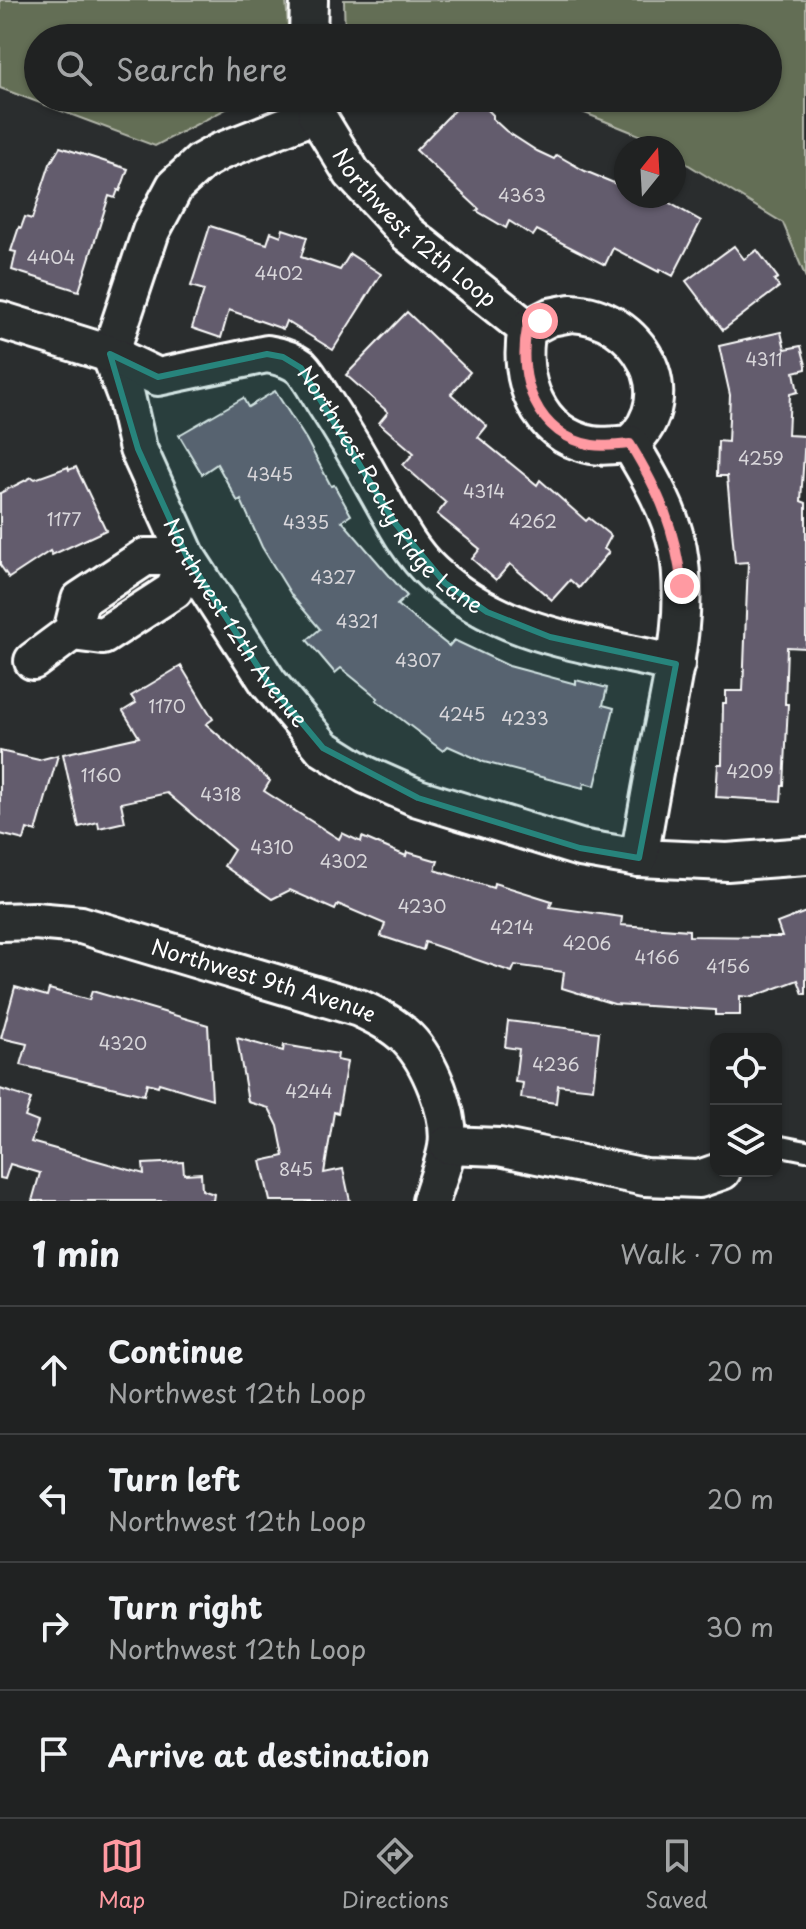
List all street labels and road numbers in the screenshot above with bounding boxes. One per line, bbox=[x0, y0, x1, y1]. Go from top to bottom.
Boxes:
street label: Northwest 12th Loop bbox=[325, 141, 505, 314]
street label: Northwest Rocky Ridge Lane bbox=[291, 358, 490, 621]
street label: Northwest 12th Avenue bbox=[156, 512, 317, 734]
street label: Northwest 9th Avenue bbox=[148, 929, 383, 1029]

